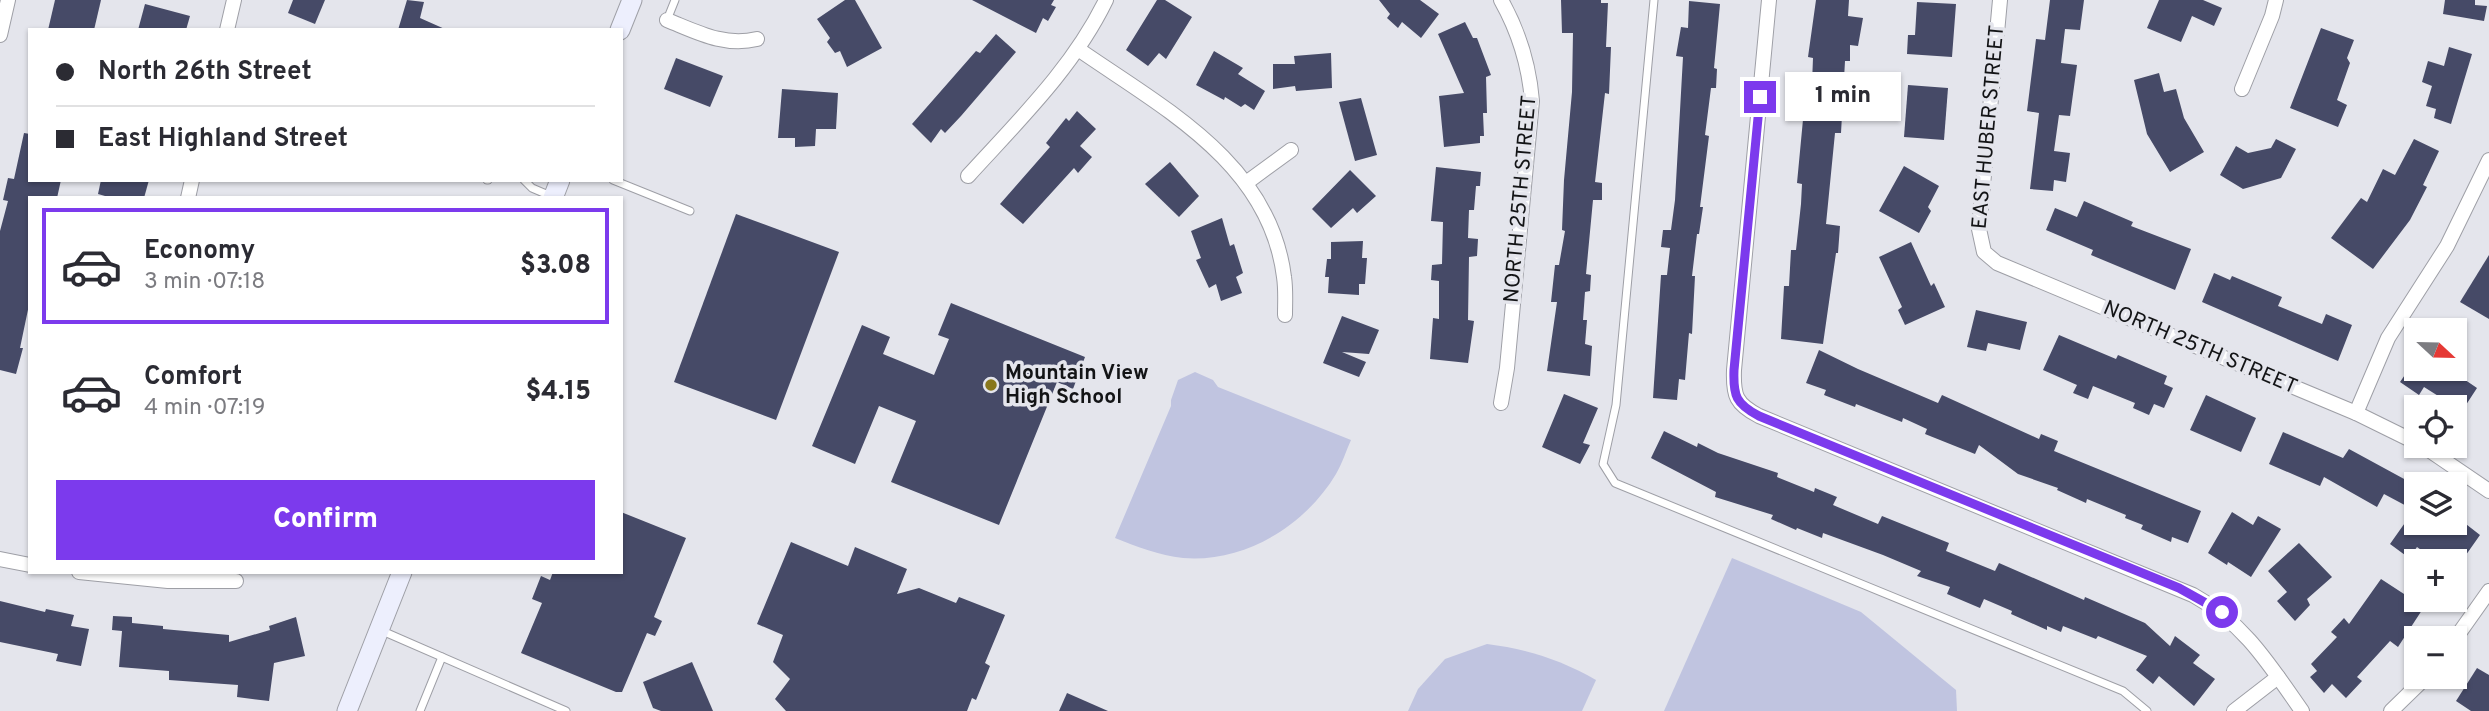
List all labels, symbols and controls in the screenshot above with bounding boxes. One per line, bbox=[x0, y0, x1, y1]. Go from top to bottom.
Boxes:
street label: EAST HUBER STREET bbox=[1967, 24, 2011, 230]
text: North 26th Street bbox=[98, 56, 312, 89]
callout: 1 min bbox=[1784, 72, 1900, 122]
route end bbox=[1744, 81, 1776, 113]
text: 1 min bbox=[1815, 82, 1871, 111]
street label: NORTH 25TH STREET bbox=[1498, 94, 1544, 304]
text: East Highland Street bbox=[98, 123, 348, 156]
icon: car bbox=[60, 235, 123, 298]
text: Economy bbox=[144, 235, 255, 268]
text: $3.08 bbox=[520, 250, 591, 283]
text: 3 min · 07:18 bbox=[144, 268, 265, 297]
street label: NORTH 25TH STREET bbox=[2099, 295, 2301, 401]
north arrow bbox=[2404, 318, 2468, 382]
map controls bbox=[2404, 318, 2467, 689]
place label: Mountain View High School bbox=[1005, 360, 1149, 411]
icon: car bbox=[60, 361, 123, 424]
text: Comfort bbox=[144, 361, 242, 394]
text: $4.15 bbox=[525, 376, 591, 409]
marker: Mountain View High School bbox=[983, 377, 999, 393]
text: 4 min · 07:19 bbox=[144, 394, 265, 423]
button: locate bbox=[2404, 395, 2467, 458]
button: layers bbox=[2404, 472, 2467, 535]
button: Confirm bbox=[56, 480, 595, 560]
button: + bbox=[2404, 549, 2467, 612]
route start bbox=[2206, 596, 2238, 628]
button: − bbox=[2404, 626, 2467, 689]

